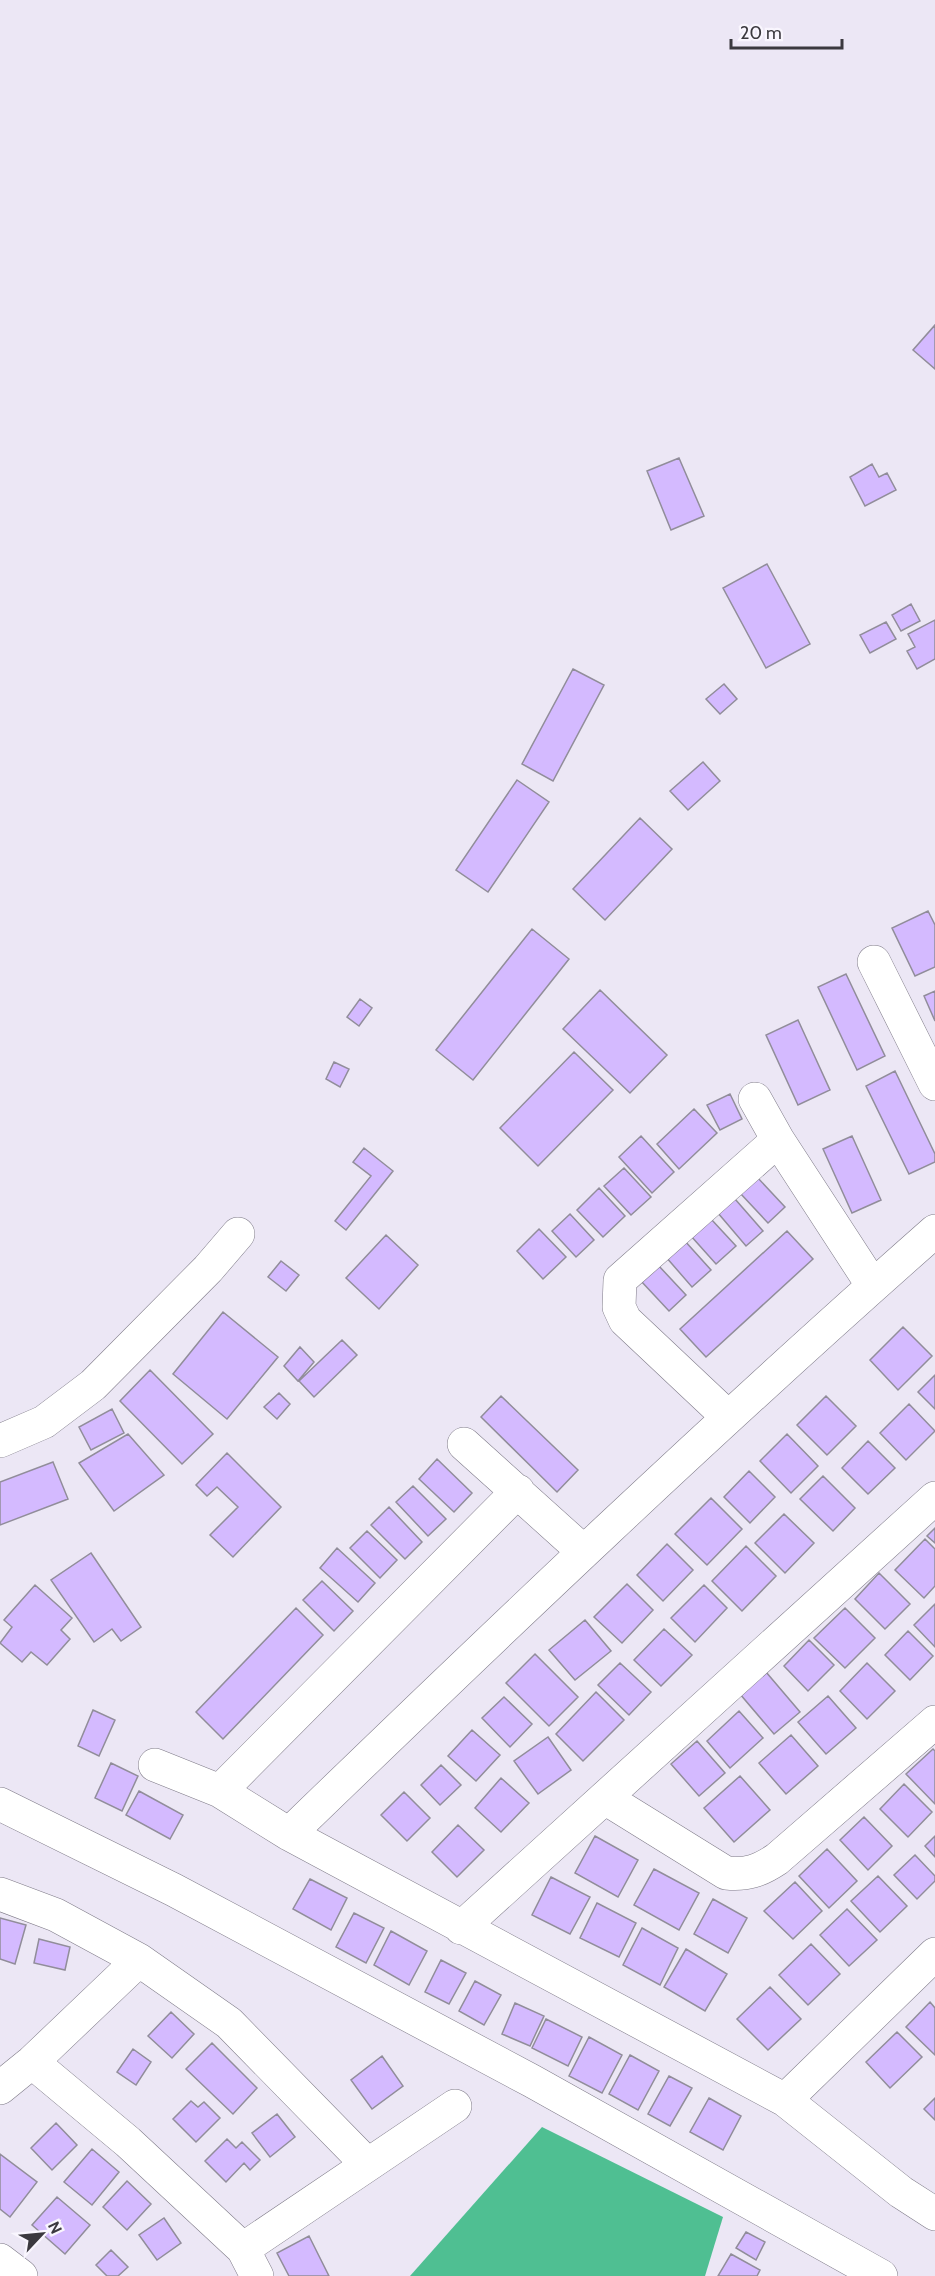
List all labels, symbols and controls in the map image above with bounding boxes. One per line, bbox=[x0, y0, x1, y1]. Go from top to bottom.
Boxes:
scale bar bbox=[731, 12, 842, 50]
text: 20 m bbox=[740, 22, 782, 44]
north arrow bbox=[12, 2204, 72, 2264]
text: N bbox=[44, 2218, 66, 2237]

